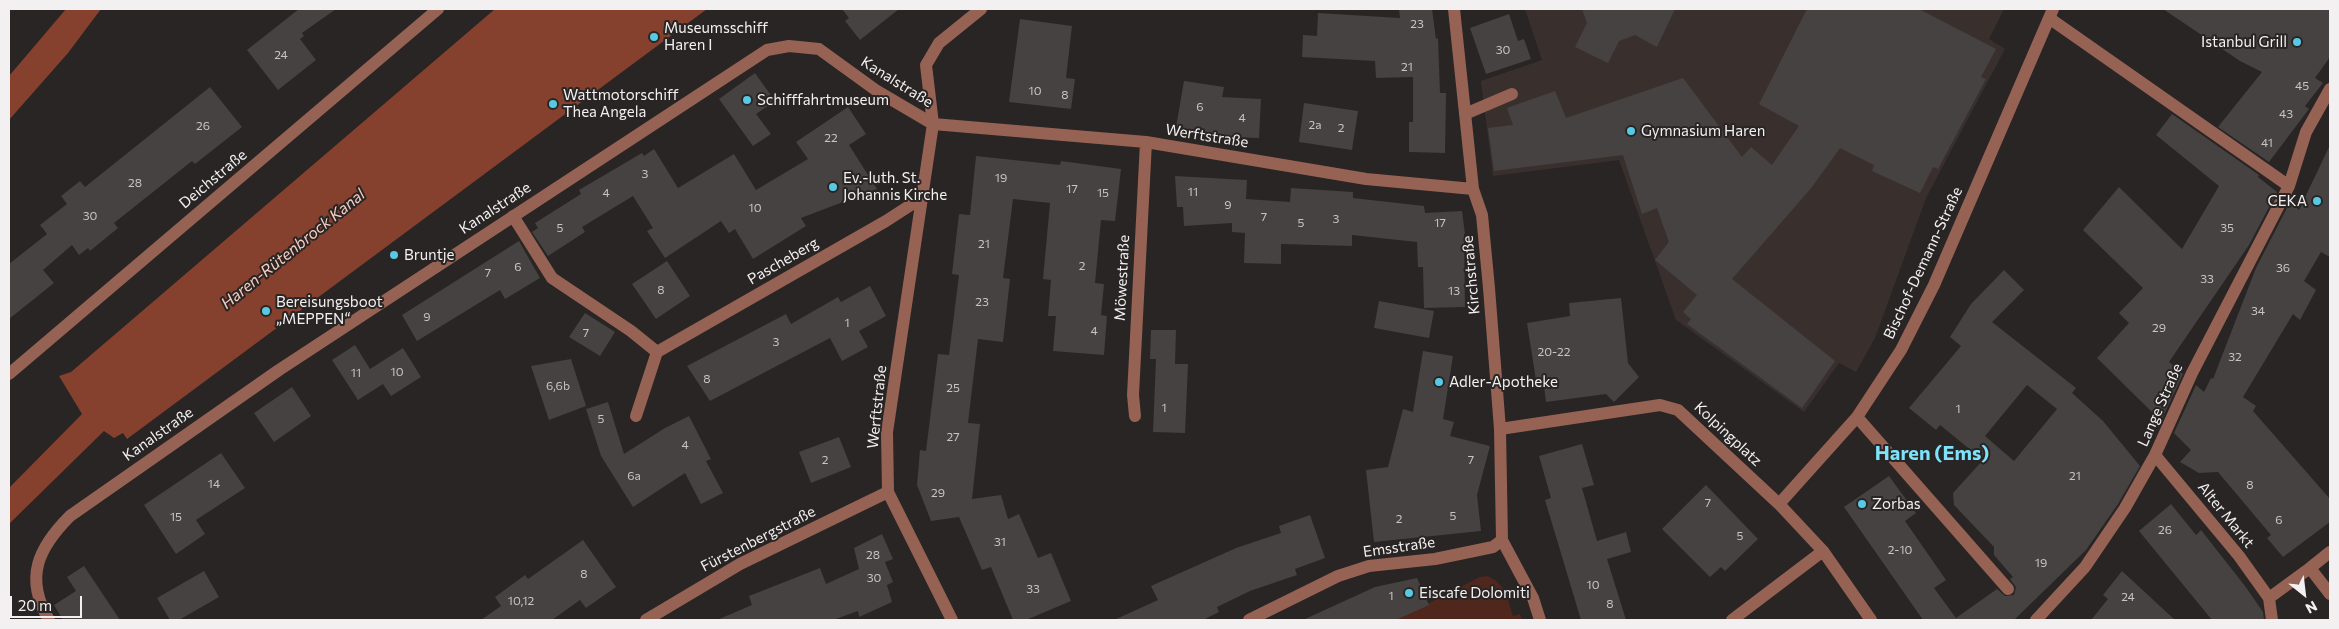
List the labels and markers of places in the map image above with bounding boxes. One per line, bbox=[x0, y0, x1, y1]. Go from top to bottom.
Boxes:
place label: Museumsschiff Haren I bbox=[664, 19, 768, 54]
marker: Museumsschiff Haren I bbox=[648, 31, 660, 43]
place label: Istanbul Grill bbox=[2201, 33, 2287, 51]
marker: Istanbul Grill bbox=[2291, 36, 2303, 48]
place label: Wattmotorschiff Thea Angela bbox=[563, 86, 679, 121]
place label: Schifffahrtmuseum bbox=[757, 91, 889, 109]
marker: Schifffahrtmuseum bbox=[741, 94, 753, 106]
marker: Wattmotorschiff Thea Angela bbox=[547, 98, 559, 110]
place label: Gymnasium Haren bbox=[1641, 122, 1765, 140]
marker: Gymnasium Haren bbox=[1625, 125, 1637, 137]
place label: Ev.-luth. St. Johannis Kirche bbox=[843, 169, 947, 204]
marker: Ev.-luth. St. Johannis Kirche bbox=[827, 181, 839, 193]
place label: CEKA bbox=[2267, 192, 2307, 210]
marker: CEKA bbox=[2311, 195, 2323, 207]
place label: Bruntje bbox=[404, 246, 455, 264]
marker: Bruntje bbox=[388, 249, 400, 261]
place label: Bereisungsboot „MEPPEN“ bbox=[276, 293, 383, 328]
marker: Bereisungsboot „MEPPEN“ bbox=[260, 305, 272, 317]
place label: Adler-Apotheke bbox=[1449, 373, 1558, 391]
marker: Adler-Apotheke bbox=[1433, 376, 1445, 388]
place label: Zorbas bbox=[1872, 495, 1921, 513]
marker: Zorbas bbox=[1856, 498, 1868, 510]
place label: Eiscafe Dolomiti bbox=[1419, 584, 1530, 602]
marker: Eiscafe Dolomiti bbox=[1403, 587, 1415, 599]

